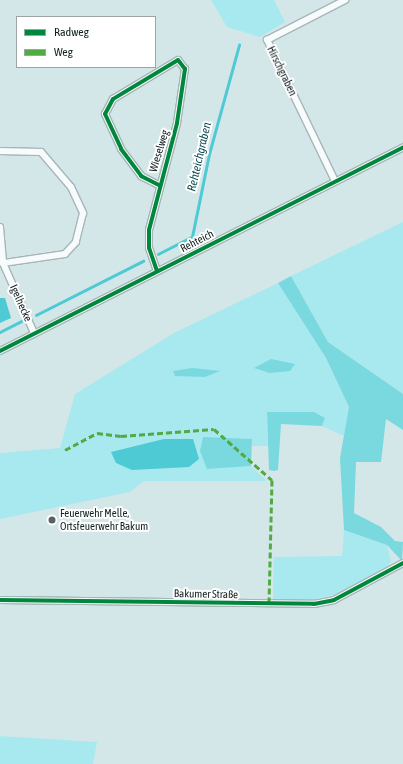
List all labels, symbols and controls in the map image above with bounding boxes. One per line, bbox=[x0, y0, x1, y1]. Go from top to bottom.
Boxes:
legend bbox=[16, 16, 156, 68]
text: Radweg bbox=[54, 25, 89, 39]
street label: Hirschgraben bbox=[264, 44, 300, 98]
text: Weg bbox=[54, 45, 73, 59]
water label: Rehteichgraben bbox=[185, 121, 215, 193]
street label: Wieselweg bbox=[146, 128, 172, 174]
street label: Rehteich bbox=[178, 227, 216, 255]
street label: Igelhecke bbox=[7, 282, 35, 324]
place label: Feuerwehr Melle, Ortsfeuerwehr Bakum bbox=[60, 507, 148, 533]
marker: Feuerwehr Melle, Ortsfeuerwehr Bakum bbox=[47, 515, 57, 525]
street label: Bakumer Straße bbox=[174, 587, 238, 601]

